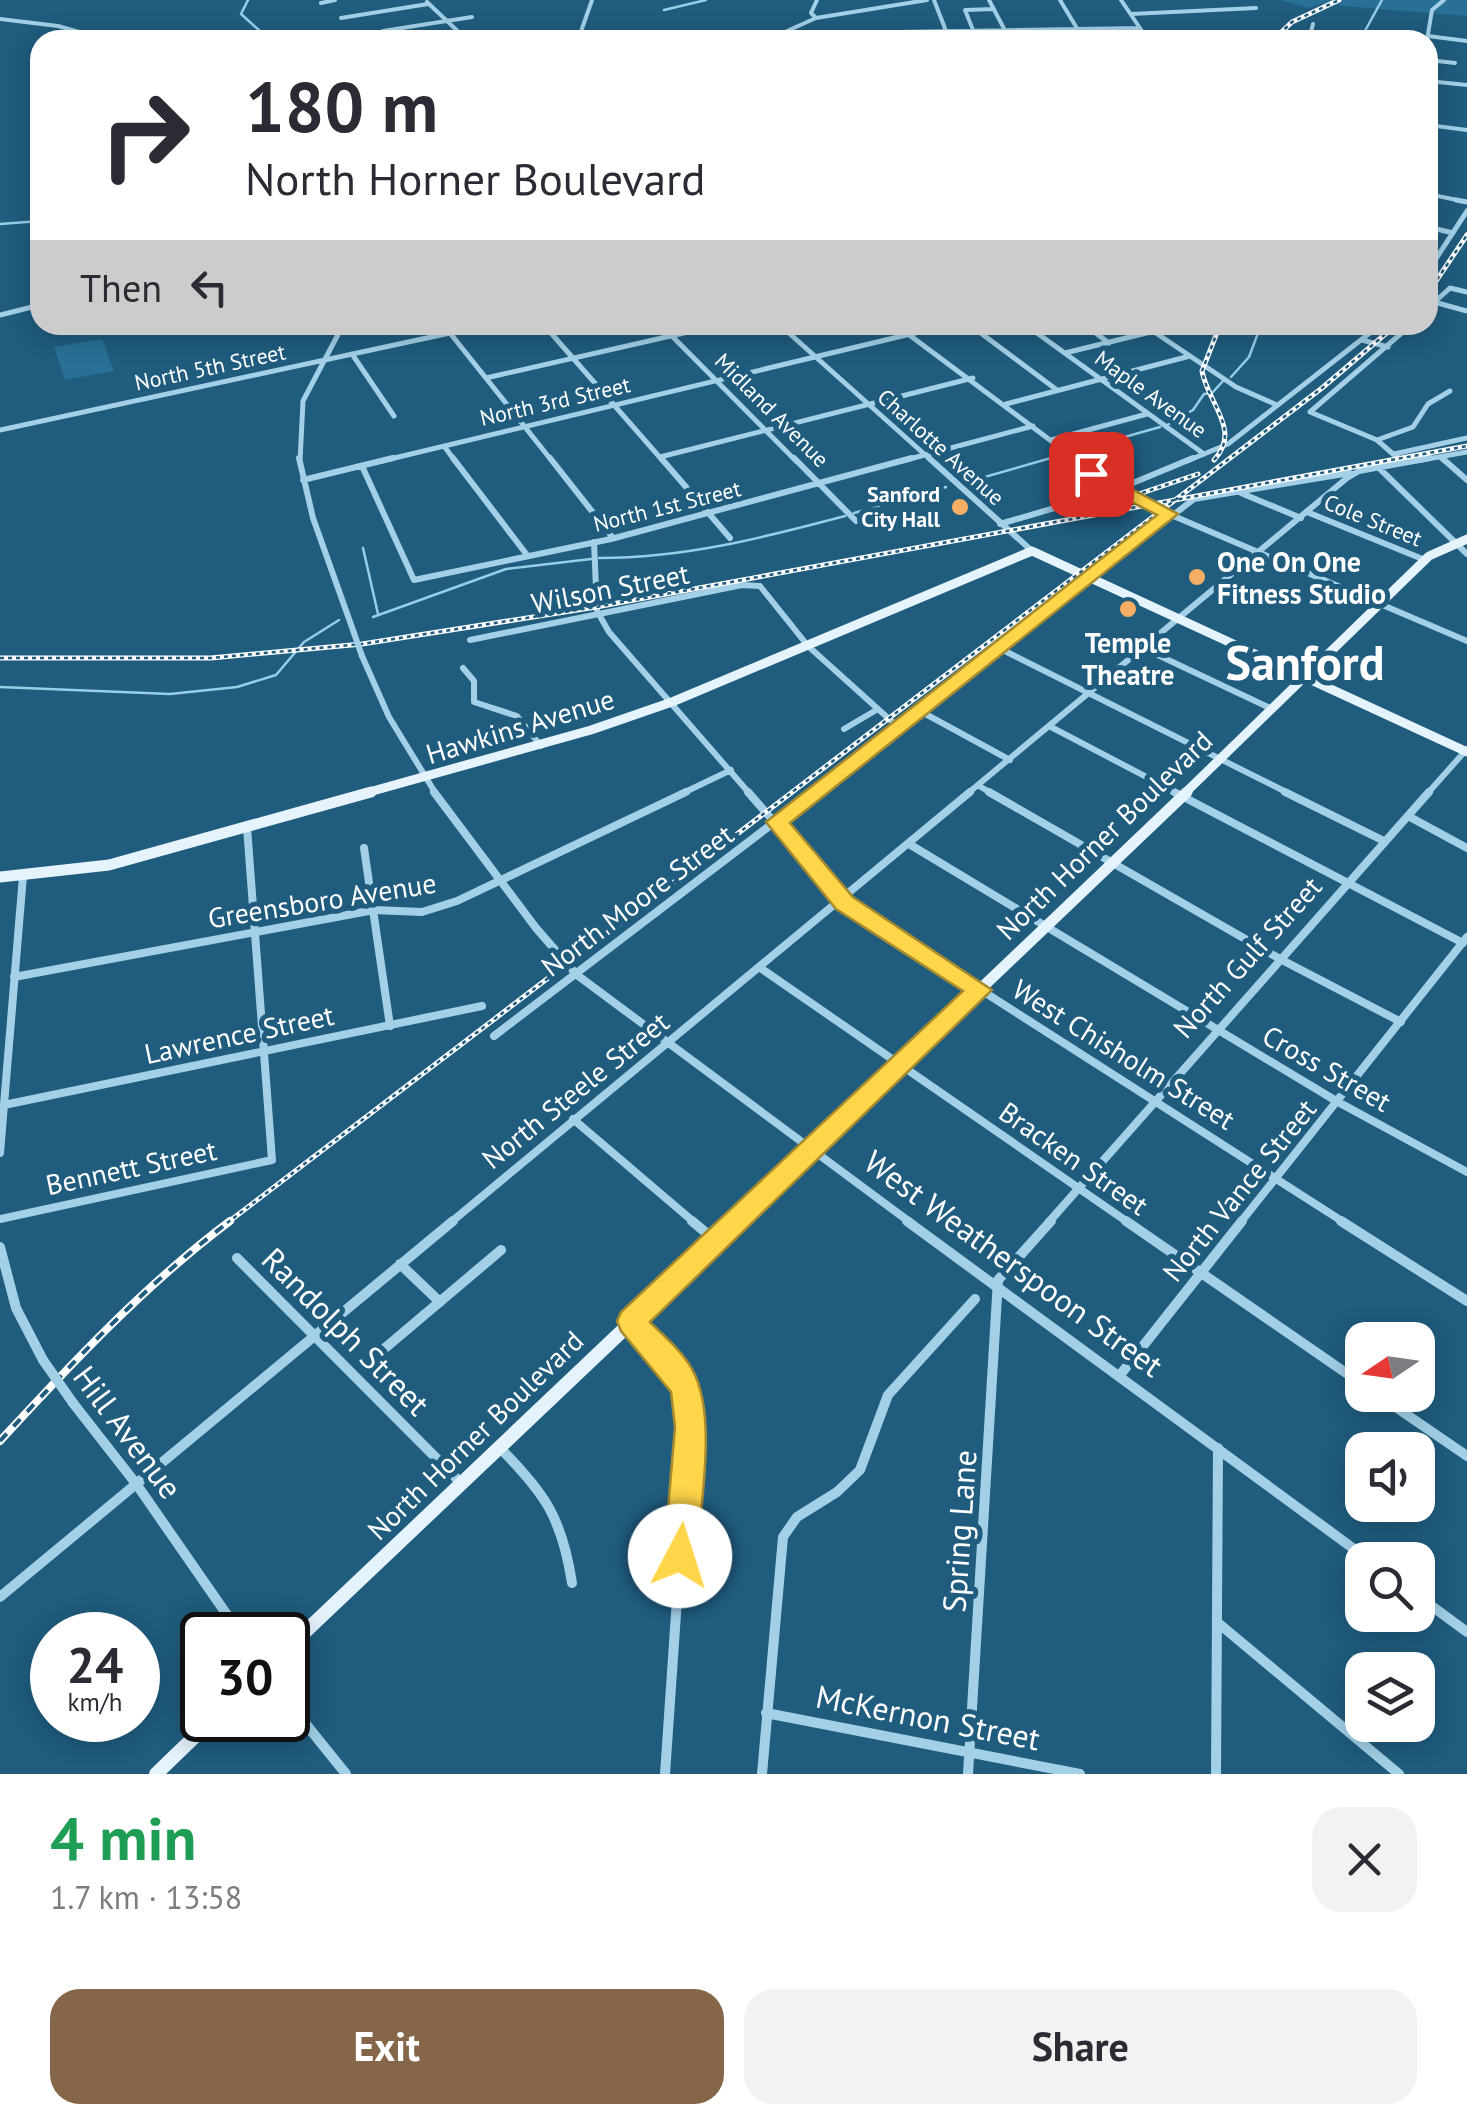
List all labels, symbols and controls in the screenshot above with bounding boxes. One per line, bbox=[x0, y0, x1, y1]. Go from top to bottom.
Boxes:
text: 180 m bbox=[245, 61, 438, 151]
icon: right bbox=[80, 70, 210, 200]
text: North Horner Boulevard bbox=[245, 149, 706, 207]
icon: left bbox=[182, 260, 237, 315]
text: Then bbox=[80, 263, 162, 312]
street label: North 5th Street bbox=[132, 337, 289, 397]
street label: Maple Avenue bbox=[1089, 344, 1213, 444]
street label: Midland Avenue bbox=[709, 347, 835, 473]
street label: North 3rd Street bbox=[477, 370, 633, 432]
street label: Charlotte Avenue bbox=[872, 383, 1010, 511]
pin bbox=[1049, 432, 1134, 517]
icon: arrive bbox=[1064, 447, 1119, 502]
street label: North 1st Street bbox=[590, 474, 744, 538]
place label: Sanford City Hall bbox=[861, 480, 941, 533]
street label: Cole Street bbox=[1320, 488, 1427, 553]
marker: Sanford City Hall bbox=[949, 496, 971, 518]
place label: One On One Fitness Studio bbox=[1217, 543, 1386, 612]
street label: Wilson Street bbox=[528, 554, 693, 621]
marker: One On One Fitness Studio bbox=[1186, 566, 1208, 588]
marker: Temple Theatre bbox=[1117, 598, 1139, 620]
place label: Temple Theatre bbox=[1081, 624, 1175, 693]
district label: Sanford bbox=[1225, 631, 1385, 693]
street label: Hawkins Avenue bbox=[421, 680, 619, 772]
street label: North Horner Boulevard bbox=[988, 722, 1220, 948]
street label: North Moore Street bbox=[533, 815, 741, 984]
street label: Greensboro Avenue bbox=[205, 864, 439, 936]
street label: North Gulf Street bbox=[1165, 868, 1330, 1045]
street label: West Chisholm Street bbox=[1006, 971, 1243, 1138]
street label: Lawrence Street bbox=[141, 996, 338, 1072]
street label: North Steele Street bbox=[474, 1003, 676, 1177]
street label: Cross Street bbox=[1256, 1016, 1398, 1120]
street label: North Vance Street bbox=[1154, 1091, 1324, 1289]
street label: Bracken Street bbox=[992, 1093, 1156, 1223]
street label: Bennett Street bbox=[42, 1131, 220, 1203]
street label: West Weatherspoon Street bbox=[856, 1140, 1172, 1386]
street label: Randolph Street bbox=[253, 1238, 439, 1424]
street label: North Horner Boulevard bbox=[359, 1322, 591, 1548]
north arrow bbox=[1345, 1322, 1435, 1412]
map controls bbox=[1345, 1322, 1435, 1742]
street label: Hill Avenue bbox=[64, 1357, 192, 1507]
button: sound bbox=[1345, 1432, 1435, 1522]
street label: Spring Lane bbox=[932, 1448, 986, 1614]
position arrow bbox=[628, 1504, 732, 1608]
button: search bbox=[1345, 1542, 1435, 1632]
speed limit sign: 30 bbox=[180, 1612, 310, 1742]
text: 24 bbox=[67, 1632, 123, 1697]
button: layers bbox=[1345, 1652, 1435, 1742]
street label: McKernon Street bbox=[812, 1675, 1044, 1759]
text: km/h bbox=[68, 1686, 122, 1718]
text: 4 min bbox=[50, 1799, 196, 1877]
button: close bbox=[1312, 1807, 1417, 1912]
text: 1.7 km · 13:58 bbox=[50, 1876, 242, 1918]
button: Exit bbox=[50, 1989, 724, 2104]
button: Share bbox=[744, 1989, 1417, 2104]

